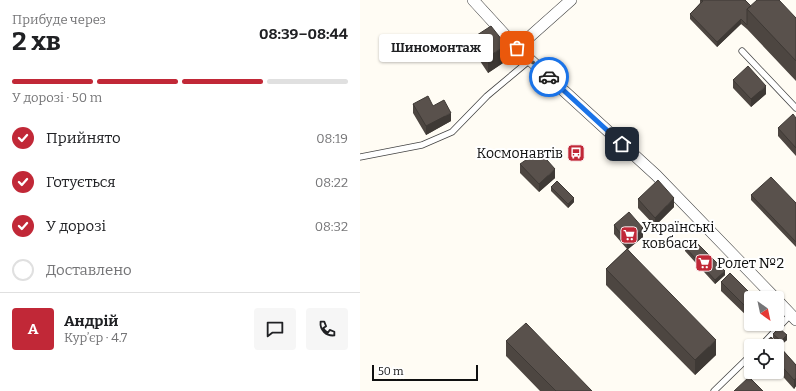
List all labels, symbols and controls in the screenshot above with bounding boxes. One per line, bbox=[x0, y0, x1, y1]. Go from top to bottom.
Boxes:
text: Прибуде через bbox=[12, 12, 106, 27]
text: 08:39–08:44 bbox=[259, 25, 348, 43]
text: 2 хв bbox=[12, 26, 61, 57]
pin bbox=[500, 31, 534, 65]
callout: Шиномонтаж bbox=[379, 34, 493, 62]
icon: bag bbox=[506, 37, 528, 59]
text: Шиномонтаж bbox=[391, 40, 481, 55]
courier bbox=[529, 57, 569, 97]
icon: car bbox=[538, 66, 560, 88]
text: У дорозі · 50 m bbox=[12, 90, 102, 105]
icon: check bbox=[12, 127, 34, 149]
pin bbox=[605, 127, 639, 161]
text: Прийнято bbox=[46, 129, 121, 147]
text: 08:19 bbox=[316, 131, 348, 146]
icon: home bbox=[611, 133, 633, 155]
bus stop icon: Космонавтів bbox=[566, 143, 586, 163]
place label: Космонавтів bbox=[477, 145, 563, 162]
icon: check bbox=[12, 171, 34, 193]
text: Готується bbox=[46, 173, 115, 191]
text: 08:22 bbox=[315, 175, 348, 190]
icon: check bbox=[12, 215, 34, 237]
text: У дорозі bbox=[46, 217, 106, 235]
text: 08:32 bbox=[315, 219, 348, 234]
place label: Українські ковбаси bbox=[642, 219, 714, 252]
supermarket icon: Українські ковбаси bbox=[619, 225, 639, 245]
supermarket icon: Ролет №2 bbox=[694, 253, 714, 273]
place label: Ролет №2 bbox=[717, 255, 784, 272]
text: Доставлено bbox=[46, 261, 132, 279]
north arrow bbox=[744, 291, 784, 331]
map controls bbox=[744, 291, 784, 379]
button: chat bbox=[254, 308, 296, 350]
button: phone bbox=[306, 308, 348, 350]
text: Андрій bbox=[64, 312, 118, 330]
text: А bbox=[28, 320, 38, 338]
text: Кур’єр · 4.7 bbox=[64, 330, 127, 345]
button: locate bbox=[744, 339, 784, 379]
scale bar bbox=[372, 363, 478, 382]
text: 50 m bbox=[378, 365, 404, 378]

